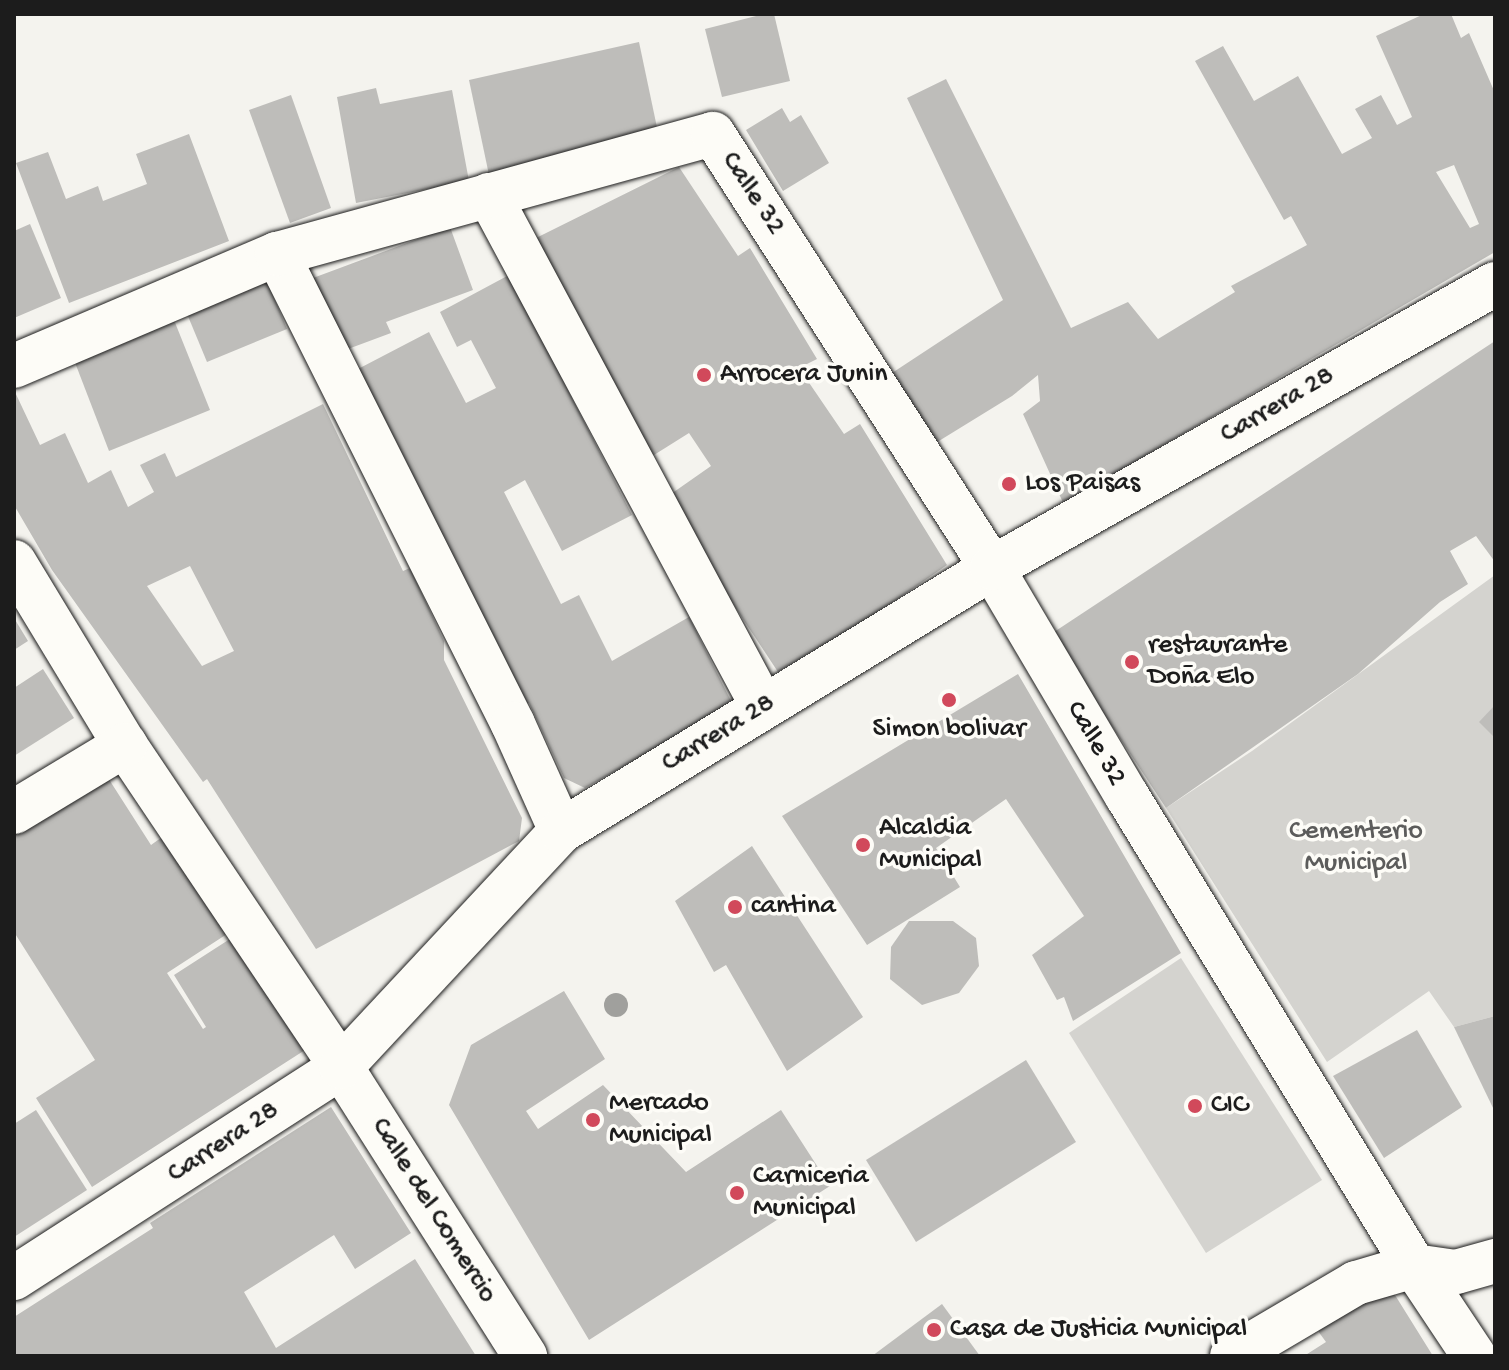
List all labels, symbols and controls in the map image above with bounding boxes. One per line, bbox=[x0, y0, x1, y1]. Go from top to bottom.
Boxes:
street label: Calle 32 bbox=[713, 146, 791, 242]
place label: Arrocera Junin bbox=[720, 358, 888, 392]
street label: Carrera 28 bbox=[1215, 360, 1341, 452]
marker: Arrocera Junin bbox=[695, 366, 713, 384]
place label: Los Paisas bbox=[1025, 467, 1140, 501]
marker: Los Paisas bbox=[1000, 475, 1018, 493]
place label: restaurante Doña Elo bbox=[1148, 629, 1287, 695]
marker: restaurante Doña Elo bbox=[1123, 653, 1141, 671]
street label: Carrera 28 bbox=[656, 687, 782, 781]
marker: Simon bolivar bbox=[940, 691, 958, 709]
street label: Calle 32 bbox=[1057, 696, 1133, 792]
place label: Simon bolivar bbox=[873, 713, 1025, 747]
place label: Alcaldia Municipal bbox=[879, 812, 982, 878]
park label: Cementerio Municipal bbox=[1289, 815, 1423, 881]
marker: Alcaldia Municipal bbox=[854, 836, 872, 854]
place label: cantina bbox=[751, 890, 836, 924]
marker: cantina bbox=[726, 898, 744, 916]
place label: Mercado Municipal bbox=[609, 1087, 712, 1153]
place label: CIC bbox=[1211, 1089, 1248, 1123]
street label: Carrera 28 bbox=[162, 1095, 286, 1191]
marker: CIC bbox=[1186, 1097, 1204, 1115]
marker: Mercado Municipal bbox=[584, 1111, 602, 1129]
street label: Calle del Comercio bbox=[363, 1112, 503, 1310]
place label: Carniceria Municipal bbox=[753, 1160, 868, 1226]
marker: Carniceria Municipal bbox=[728, 1184, 746, 1202]
place label: Casa de Justicia Municipal bbox=[950, 1313, 1247, 1347]
marker: Casa de Justicia Municipal bbox=[925, 1321, 943, 1339]

